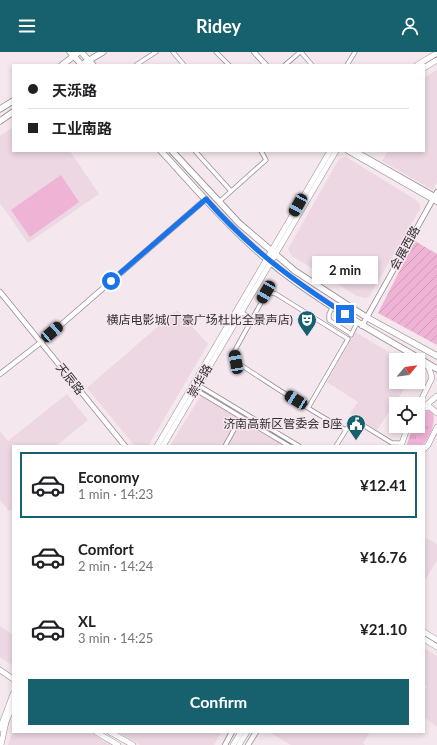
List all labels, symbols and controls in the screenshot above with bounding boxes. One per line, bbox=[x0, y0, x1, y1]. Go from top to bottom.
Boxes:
icon: menu bbox=[16, 15, 38, 37]
text: Ridey bbox=[196, 15, 241, 37]
icon: person bbox=[399, 15, 421, 37]
text: 天泺路 bbox=[52, 81, 97, 99]
text: 工业南路 bbox=[52, 119, 112, 137]
car bbox=[287, 192, 309, 218]
street label: 会展西路 bbox=[386, 223, 423, 272]
callout: 2 min bbox=[312, 256, 378, 284]
text: 2 min bbox=[329, 262, 361, 278]
route start bbox=[102, 272, 120, 290]
car bbox=[255, 279, 277, 305]
route end bbox=[336, 305, 354, 323]
theatre icon: 横店电影城(丁豪广场杜比全景声店) bbox=[296, 309, 318, 337]
place label: 横店电影城(丁豪广场杜比全景声店) bbox=[107, 312, 293, 327]
car bbox=[39, 320, 65, 344]
car bbox=[228, 349, 244, 375]
north arrow bbox=[389, 353, 425, 389]
map controls bbox=[389, 353, 425, 433]
street label: 天辰路 bbox=[53, 360, 88, 397]
street label: 崇华路 bbox=[184, 361, 215, 400]
car bbox=[283, 389, 309, 411]
button: locate bbox=[389, 397, 425, 433]
public building icon: 济南高新区管委会 B座 bbox=[345, 413, 367, 441]
place label: 济南高新区管委会 B座 bbox=[223, 416, 342, 431]
icon: car bbox=[30, 467, 66, 503]
text: Economy bbox=[78, 468, 139, 486]
text: ¥12.41 bbox=[360, 476, 407, 494]
text: 1 min · 14:23 bbox=[78, 486, 153, 502]
icon: car bbox=[30, 539, 66, 575]
text: Comfort bbox=[78, 540, 134, 558]
text: ¥16.76 bbox=[360, 548, 407, 566]
text: 2 min · 14:24 bbox=[78, 558, 153, 574]
icon: car bbox=[30, 611, 66, 647]
text: XL bbox=[78, 612, 96, 630]
text: ¥21.10 bbox=[360, 620, 407, 638]
text: 3 min · 14:25 bbox=[78, 630, 153, 646]
button: Confirm bbox=[28, 679, 409, 725]

